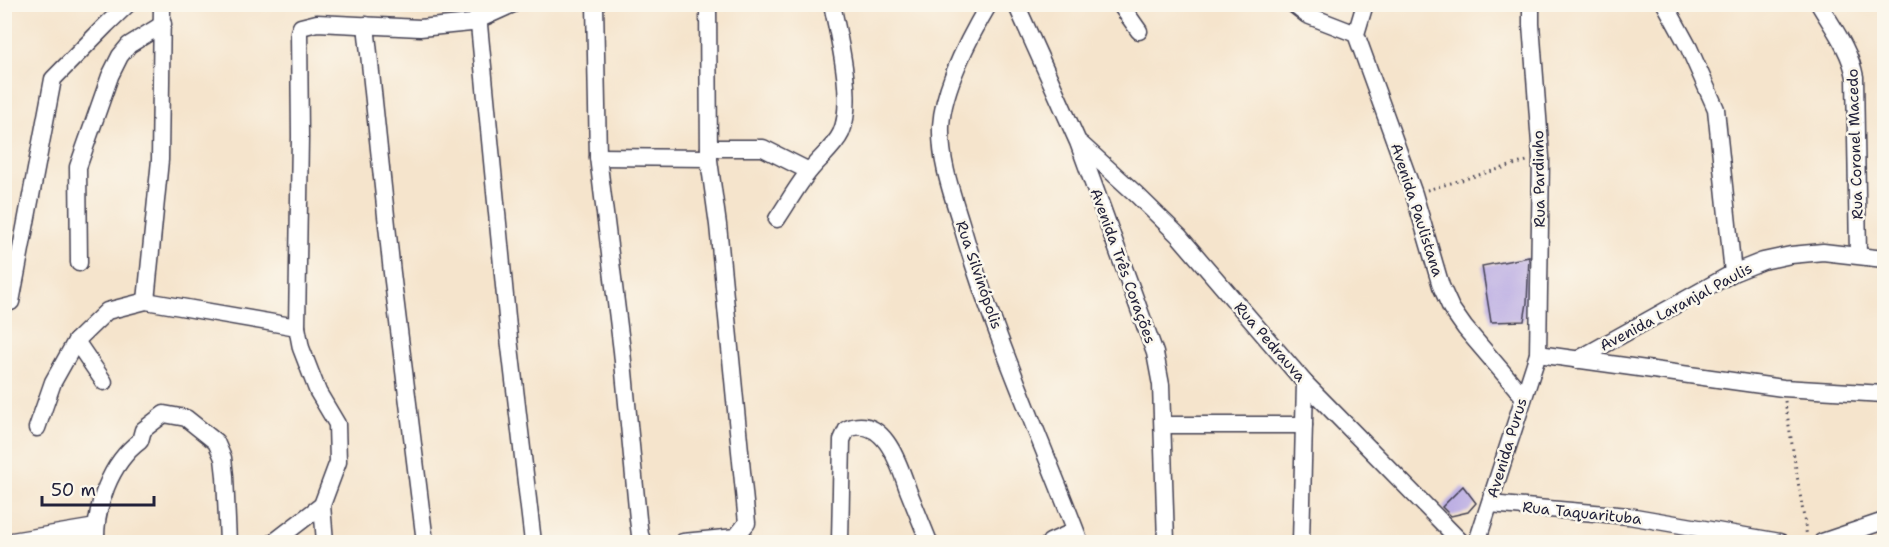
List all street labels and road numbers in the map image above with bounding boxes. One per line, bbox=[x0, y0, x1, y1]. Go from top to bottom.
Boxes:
street label: Rua Coronel Macedo bbox=[1842, 68, 1868, 220]
street label: Rua Pardinho bbox=[1528, 130, 1550, 228]
street label: Avenida Paulistana bbox=[1386, 141, 1448, 280]
street label: Avenida Três Corações bbox=[1086, 185, 1160, 347]
street label: Rua Silvinópolis bbox=[951, 218, 1007, 332]
street label: Avenida Laranjal Paulis bbox=[1596, 258, 1756, 356]
street label: Rua Pedrauva bbox=[1230, 298, 1311, 387]
street label: Avenida Purus bbox=[1482, 396, 1532, 500]
street label: Rua Taquarituba bbox=[1521, 497, 1643, 529]

